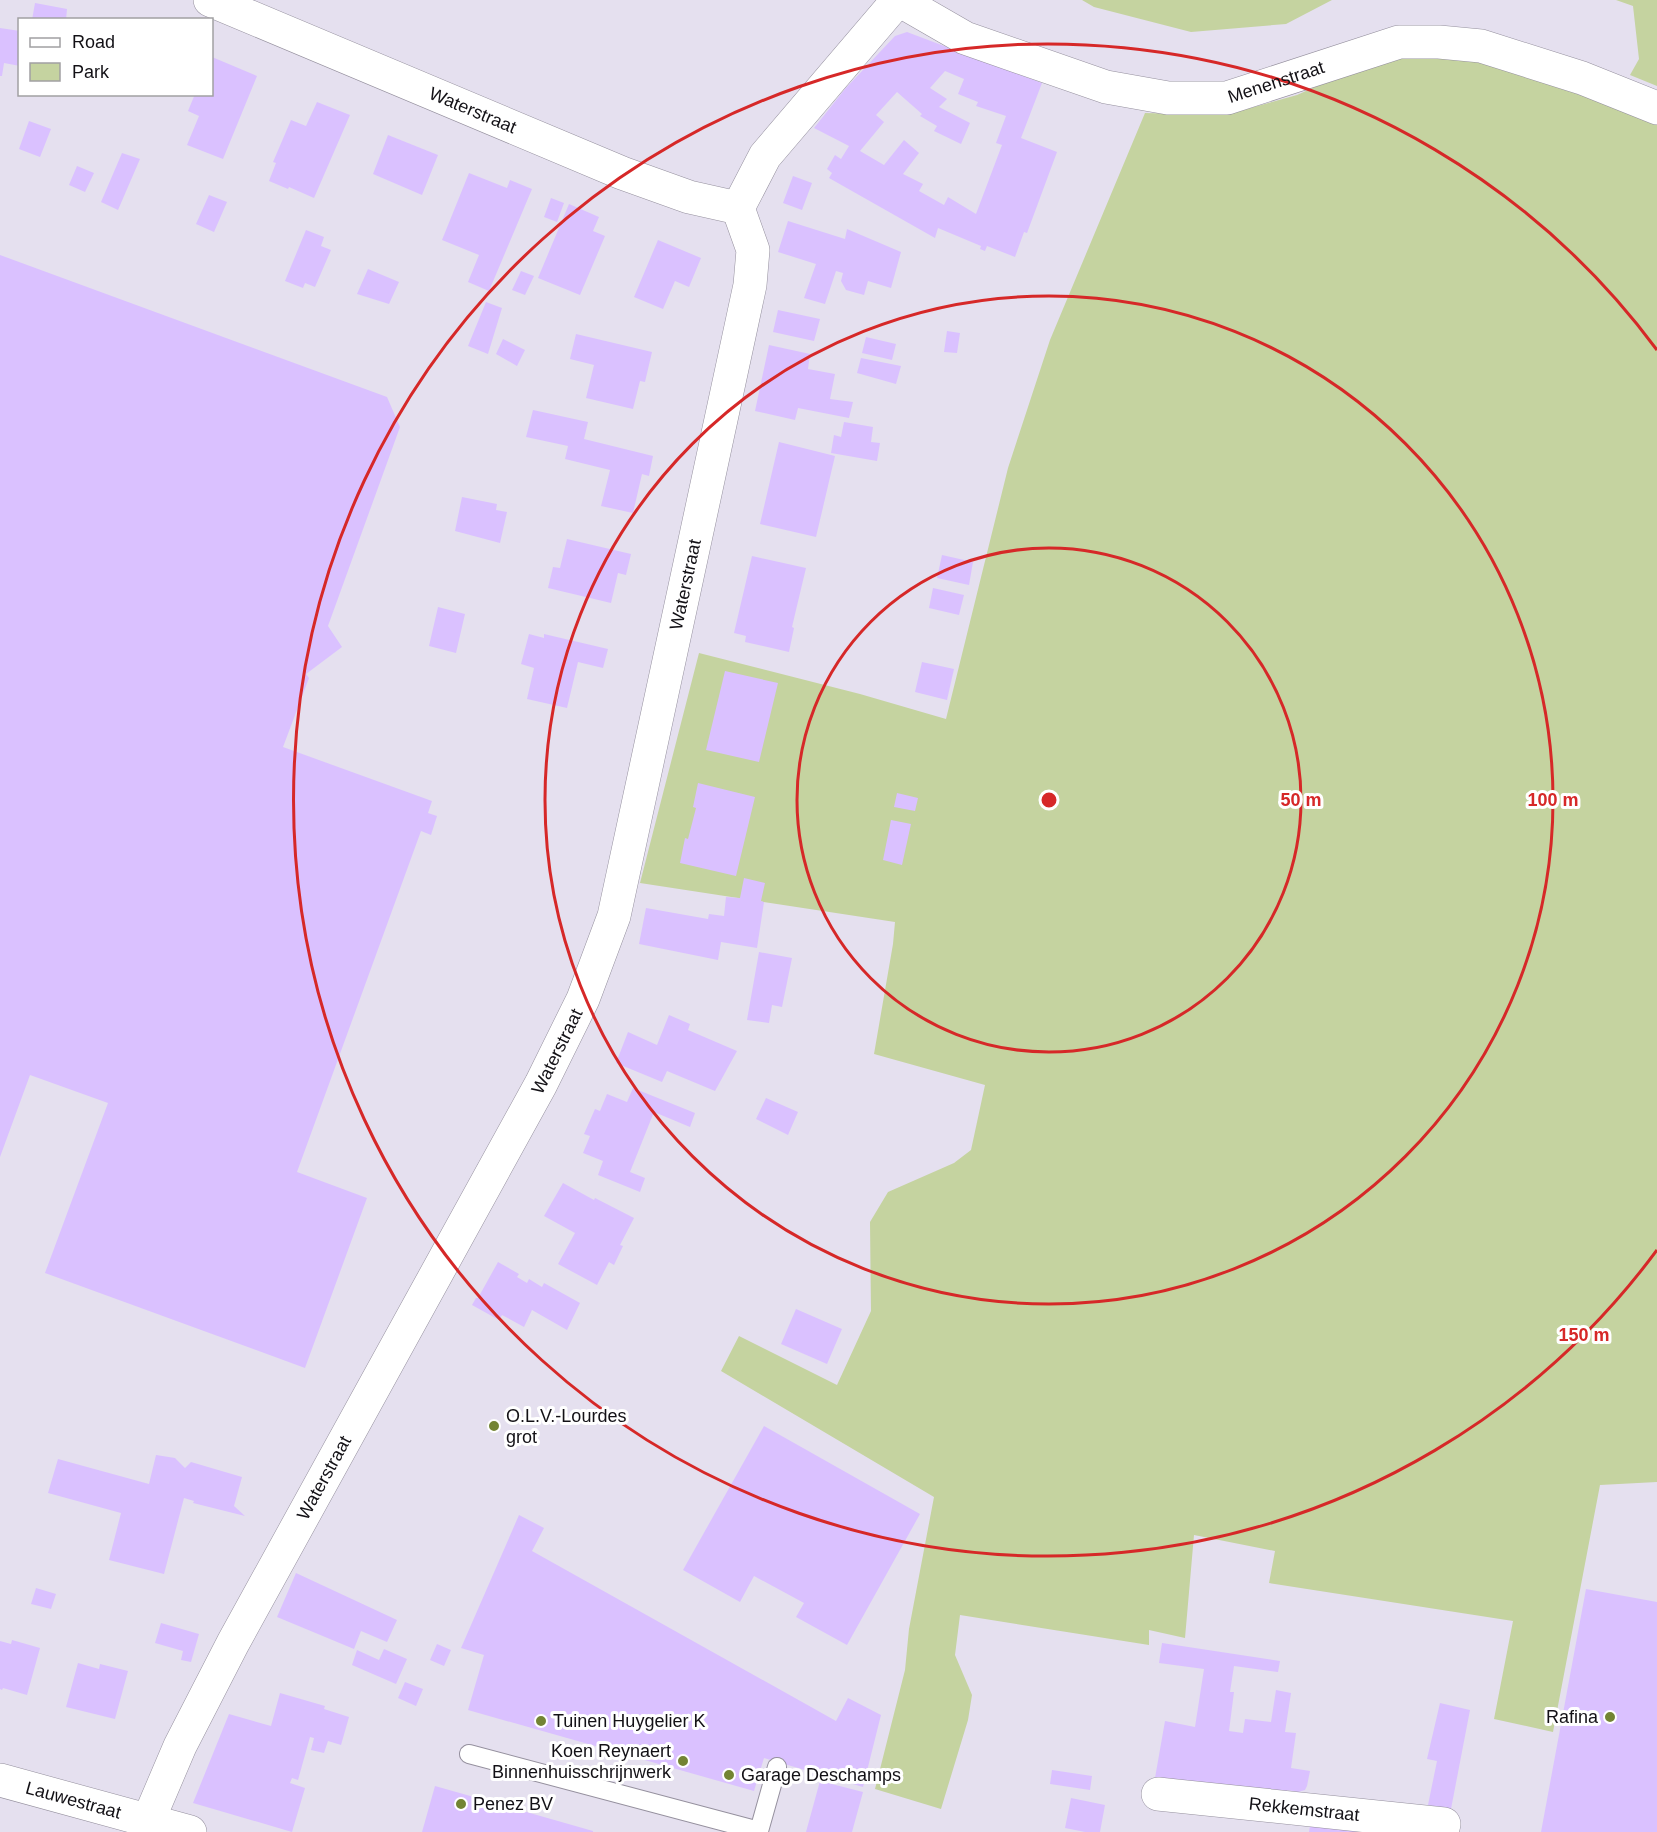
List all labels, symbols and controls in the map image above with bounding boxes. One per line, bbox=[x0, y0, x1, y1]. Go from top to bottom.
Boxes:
legend bbox=[18, 18, 213, 96]
text: Road bbox=[72, 32, 115, 52]
street label: Menenstraat bbox=[1225, 57, 1327, 107]
text: Park bbox=[72, 62, 110, 82]
street label: Waterstraat bbox=[426, 83, 519, 137]
street label: Waterstraat bbox=[666, 537, 705, 632]
centre of rings bbox=[1039, 790, 1059, 810]
text: 50 m bbox=[1280, 790, 1322, 810]
text: 100 m bbox=[1527, 790, 1579, 810]
street label: Waterstraat bbox=[527, 1006, 587, 1097]
text: 150 m bbox=[1558, 1325, 1610, 1345]
place label: O.L.V.-Lourdes grot bbox=[506, 1406, 626, 1447]
marker: O.L.V.-Lourdes grot bbox=[487, 1419, 501, 1433]
street label: Waterstraat bbox=[293, 1432, 355, 1523]
place label: Rafina bbox=[1546, 1707, 1599, 1727]
marker: Rafina bbox=[1603, 1710, 1617, 1724]
place label: Tuinen Huygelier K bbox=[553, 1711, 705, 1731]
marker: Tuinen Huygelier K bbox=[534, 1714, 548, 1728]
place label: Koen Reynaert Binnenhuisschrijnwerk bbox=[492, 1741, 672, 1782]
marker: Koen Reynaert Binnenhuisschrijnwerk bbox=[676, 1754, 690, 1768]
place label: Garage Deschamps bbox=[741, 1765, 901, 1785]
marker: Garage Deschamps bbox=[722, 1768, 736, 1782]
street label: Lauwestraat bbox=[23, 1777, 123, 1823]
place label: Penez BV bbox=[473, 1794, 553, 1814]
street label: Rekkemstraat bbox=[1248, 1794, 1360, 1825]
marker: Penez BV bbox=[454, 1797, 468, 1811]

